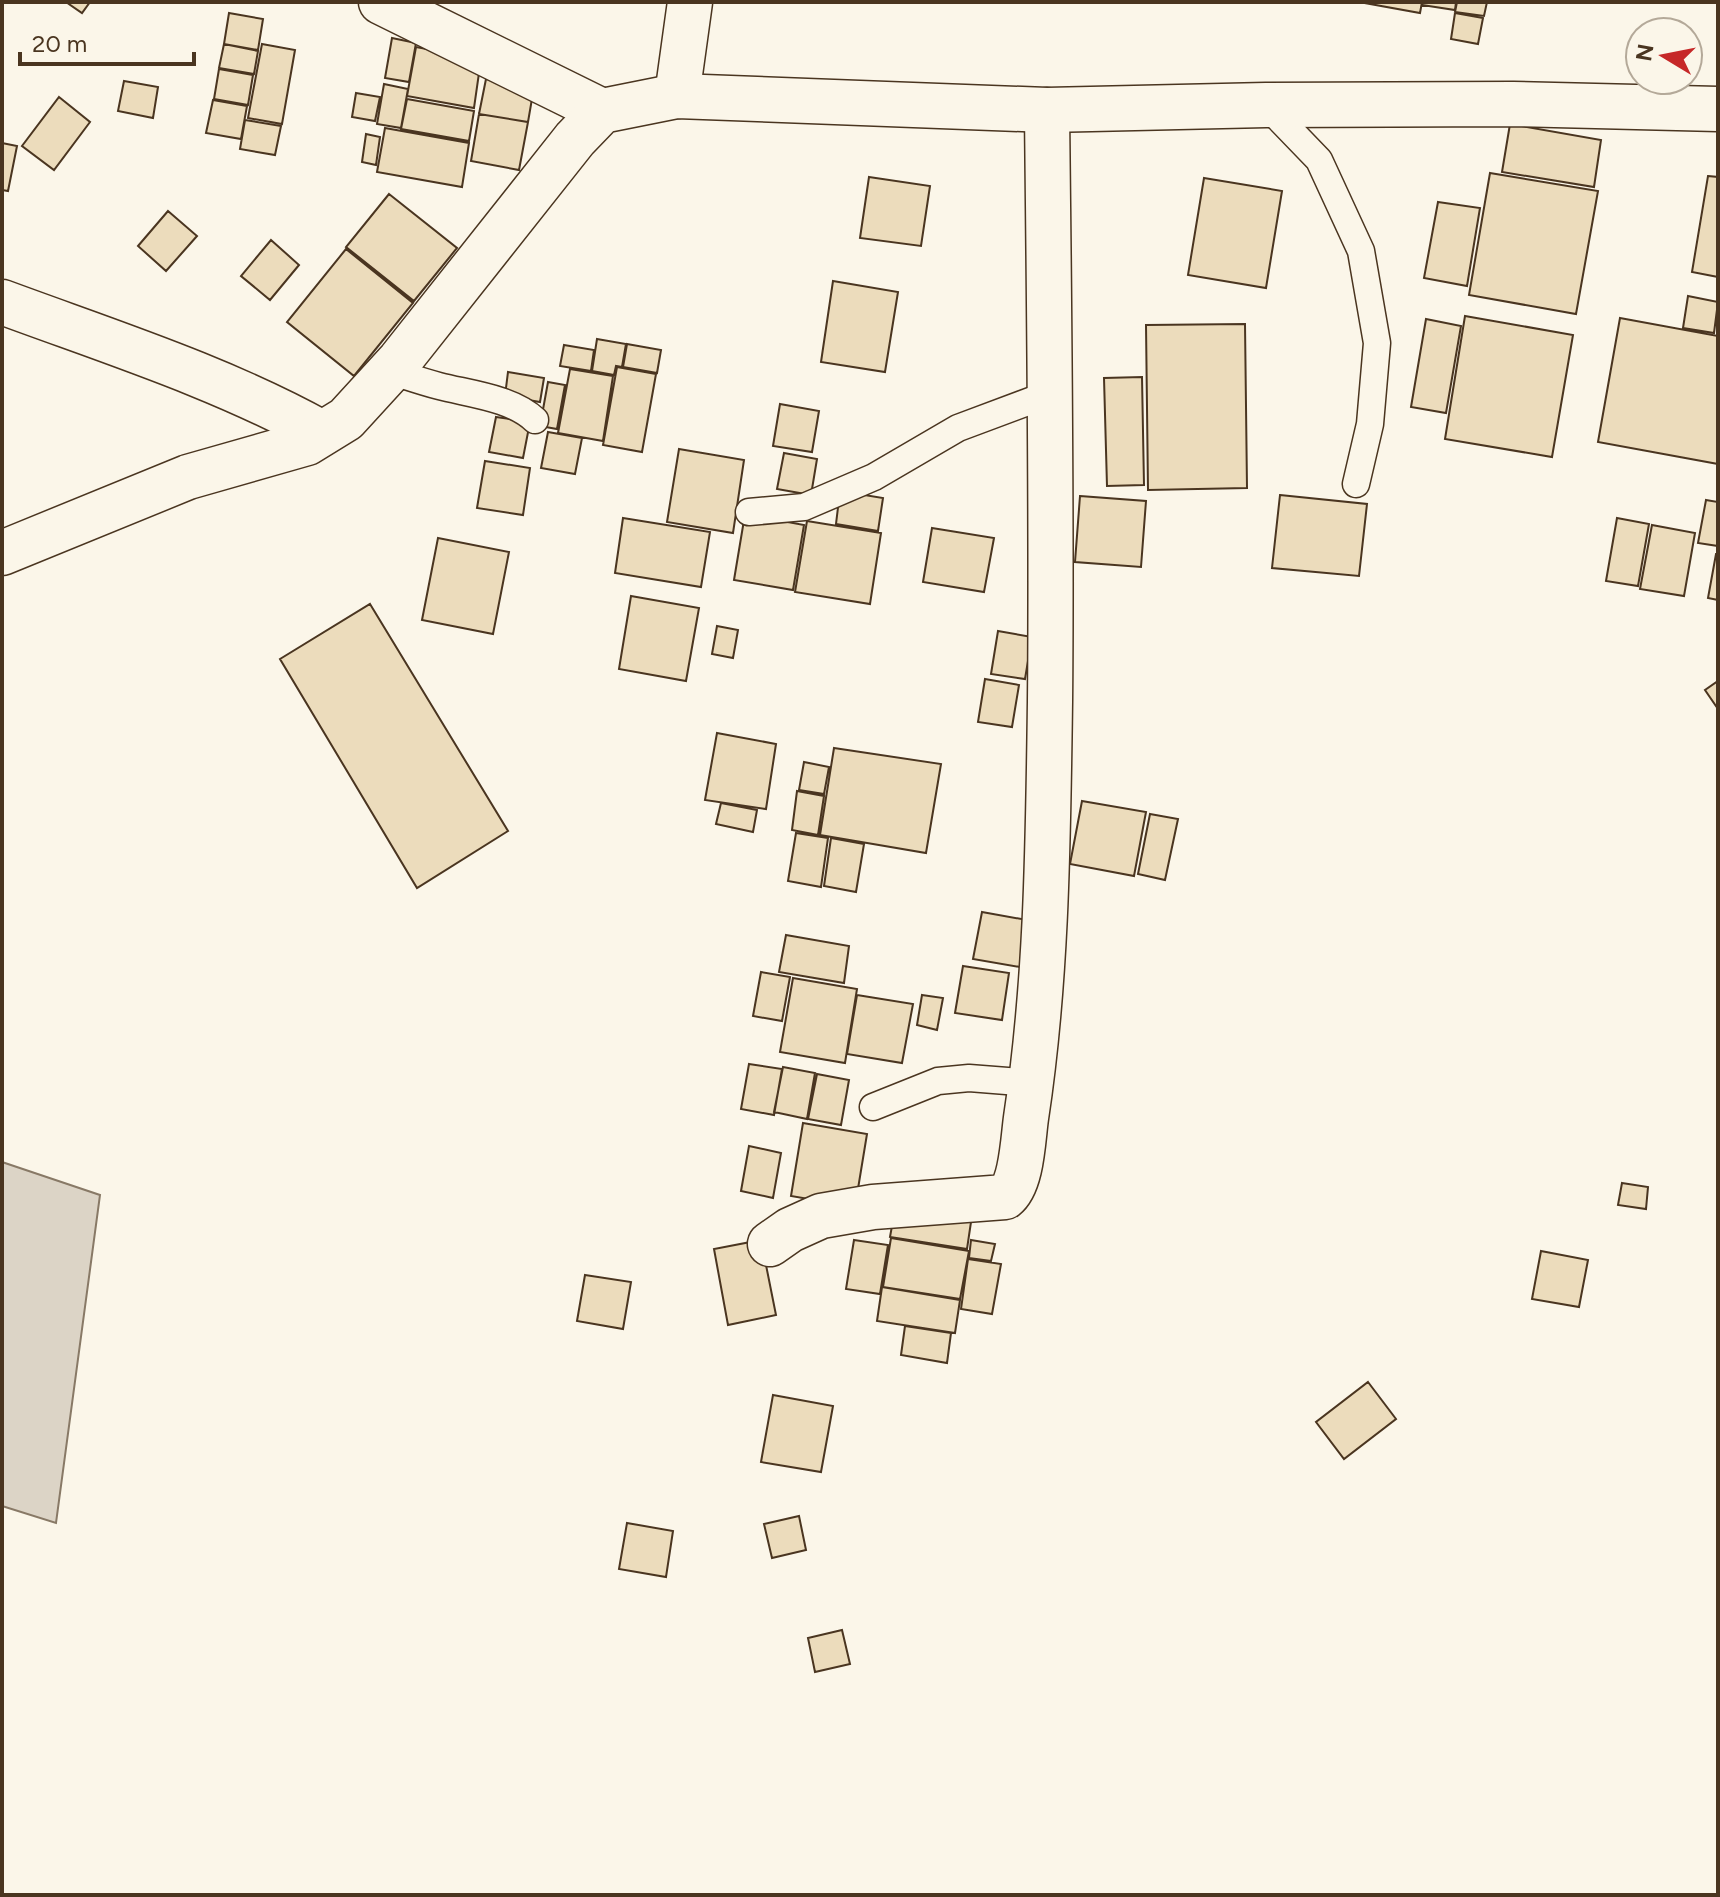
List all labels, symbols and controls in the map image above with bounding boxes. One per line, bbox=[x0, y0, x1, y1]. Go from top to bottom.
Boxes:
scale bar bbox=[20, 16, 194, 66]
north arrow bbox=[1624, 16, 1704, 96]
text: 20 m bbox=[32, 29, 87, 58]
text: N bbox=[1630, 42, 1660, 63]

